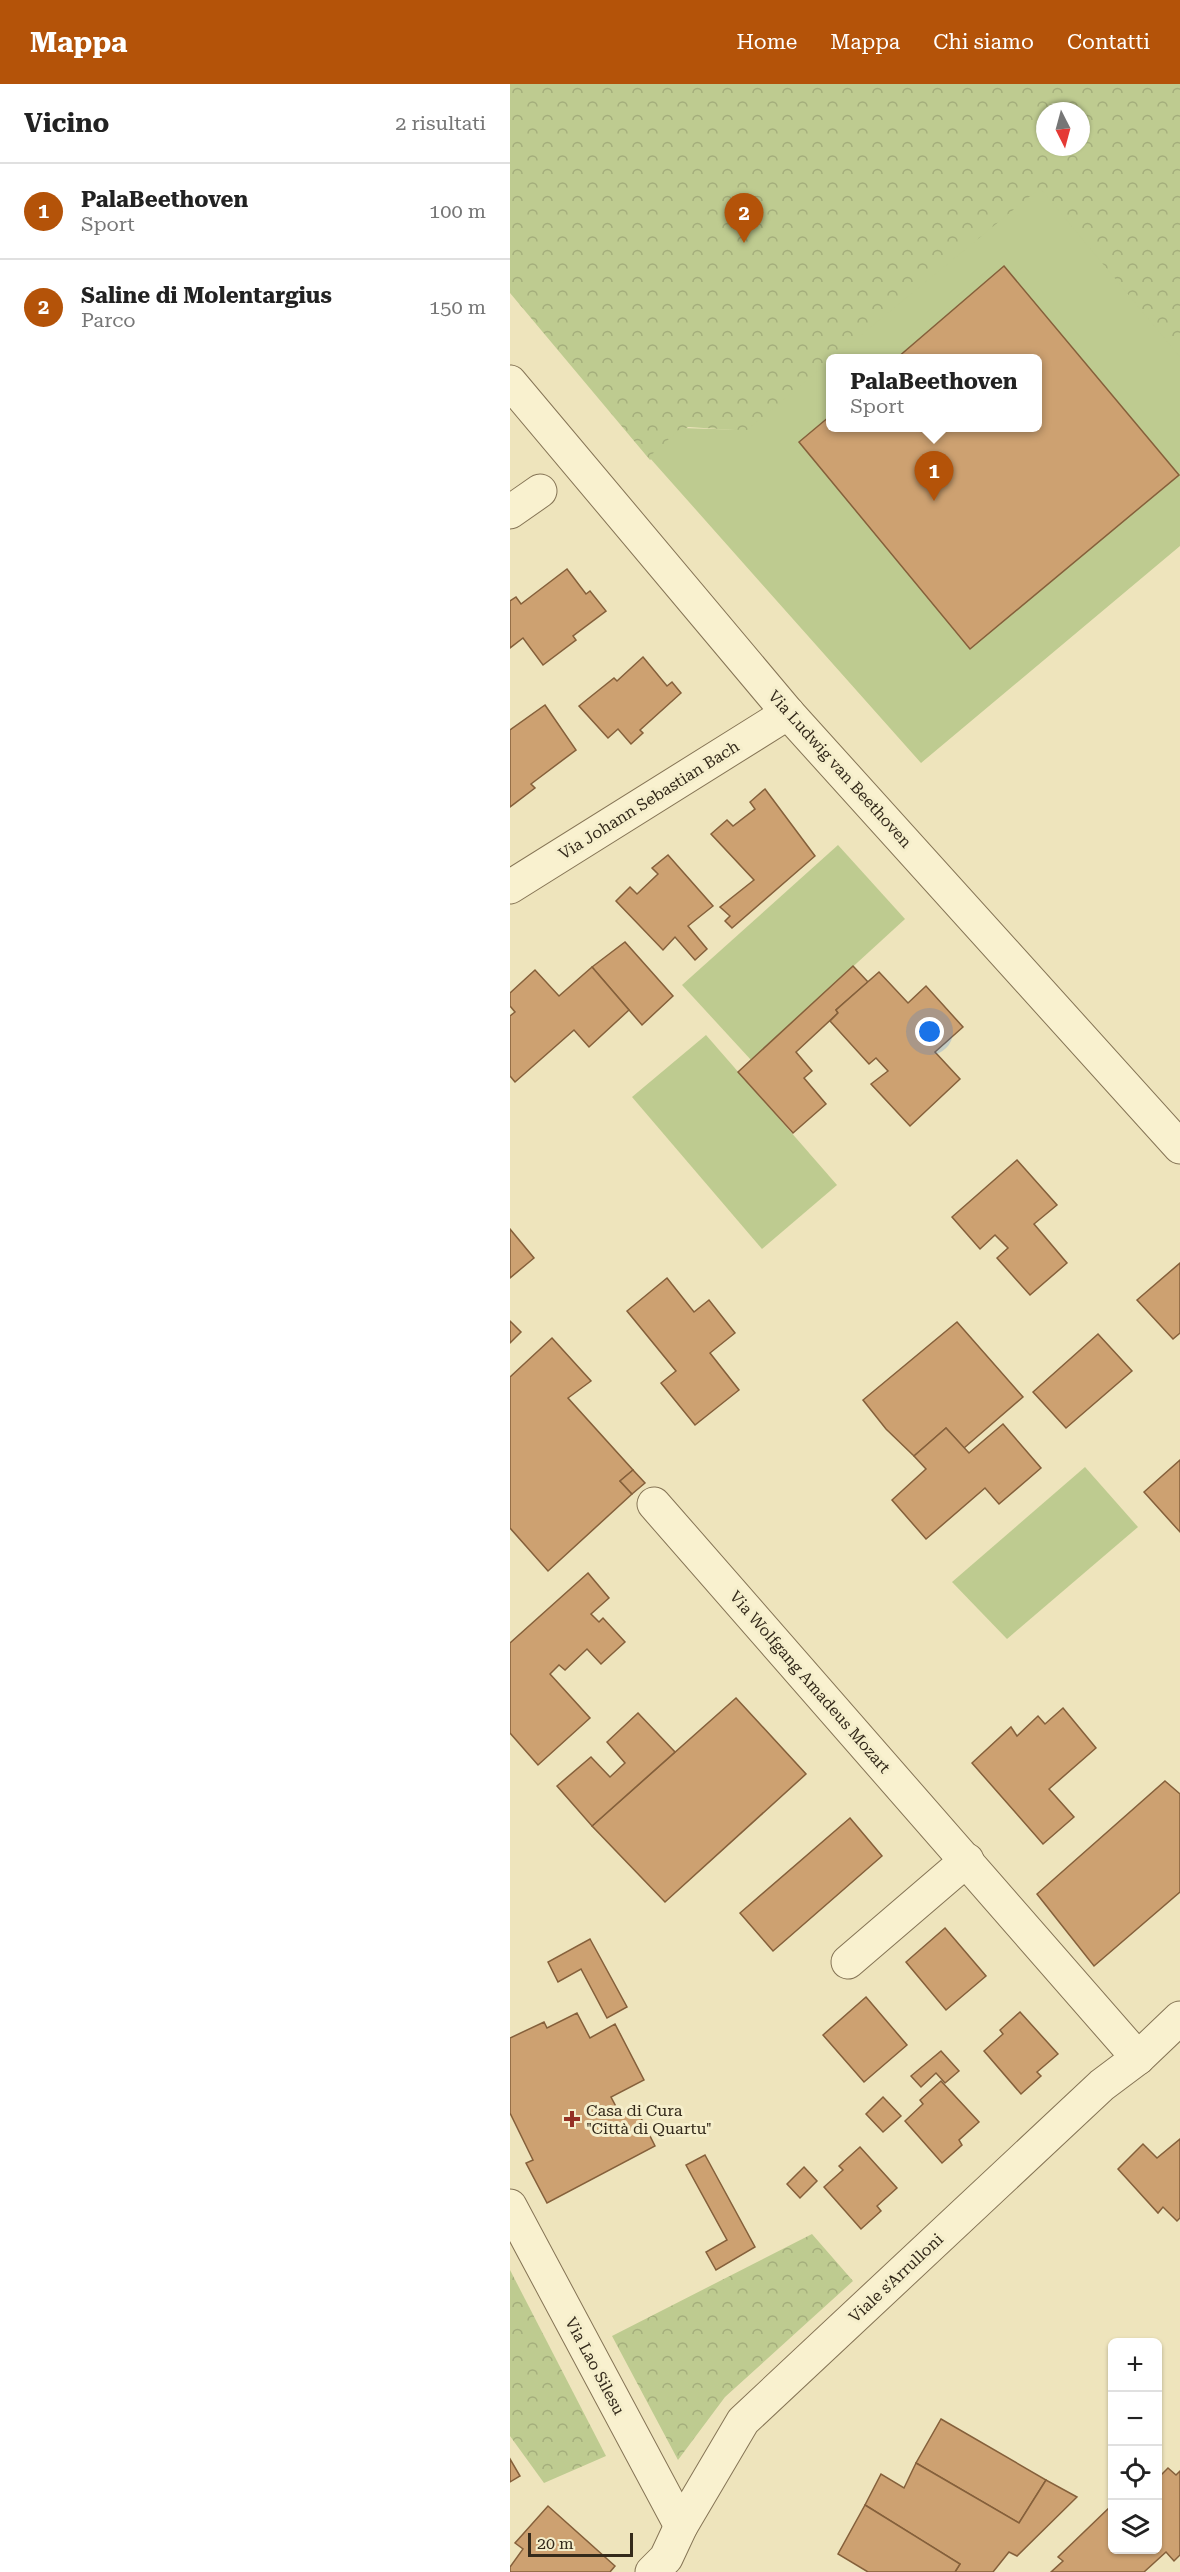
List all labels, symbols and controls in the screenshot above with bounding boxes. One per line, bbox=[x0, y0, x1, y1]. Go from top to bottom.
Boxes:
text: Mappa bbox=[30, 26, 128, 59]
text: Home bbox=[736, 30, 797, 54]
text: Mappa bbox=[830, 30, 900, 54]
text: Chi siamo bbox=[933, 30, 1034, 54]
text: Contatti bbox=[1067, 30, 1150, 54]
north arrow bbox=[1036, 102, 1090, 156]
text: Vicino bbox=[24, 108, 109, 138]
text: 2 risultati bbox=[395, 111, 486, 135]
text: PalaBeethoven bbox=[81, 187, 248, 212]
pin: 2 bbox=[724, 194, 764, 243]
text: 1 bbox=[38, 199, 49, 223]
text: 100 m bbox=[429, 199, 486, 223]
text: Sport bbox=[81, 212, 135, 236]
text: Saline di Molentargius bbox=[81, 283, 332, 308]
text: 2 bbox=[38, 295, 49, 319]
text: 150 m bbox=[429, 295, 486, 319]
text: Parco bbox=[81, 308, 136, 332]
popup bbox=[826, 354, 1042, 432]
text: PalaBeethoven bbox=[850, 369, 1018, 394]
text: Sport bbox=[850, 394, 904, 418]
pin: 1 bbox=[914, 452, 954, 501]
street label: Via Ludwig van Beethoven bbox=[764, 687, 916, 851]
street label: Via Johann Sebastian Bach bbox=[555, 737, 743, 863]
your location bbox=[915, 1017, 944, 1046]
street label: Via Wolfgang Amadeus Mozart bbox=[726, 1587, 894, 1777]
place label: Casa di Cura "Città di Quartu" bbox=[586, 2101, 712, 2138]
marker: Casa di Cura "Città di Quartu" bbox=[563, 2110, 581, 2128]
street label: Viale s'Arrulloni bbox=[845, 2230, 947, 2326]
street label: Via Lao Silesu bbox=[561, 2314, 629, 2418]
map controls bbox=[1108, 2338, 1162, 2554]
button: + bbox=[1108, 2338, 1162, 2392]
button: − bbox=[1108, 2392, 1162, 2446]
button: locate bbox=[1108, 2446, 1162, 2500]
button: layers bbox=[1108, 2500, 1162, 2554]
scale bar bbox=[528, 2530, 633, 2558]
text: 20 m bbox=[537, 2534, 574, 2553]

